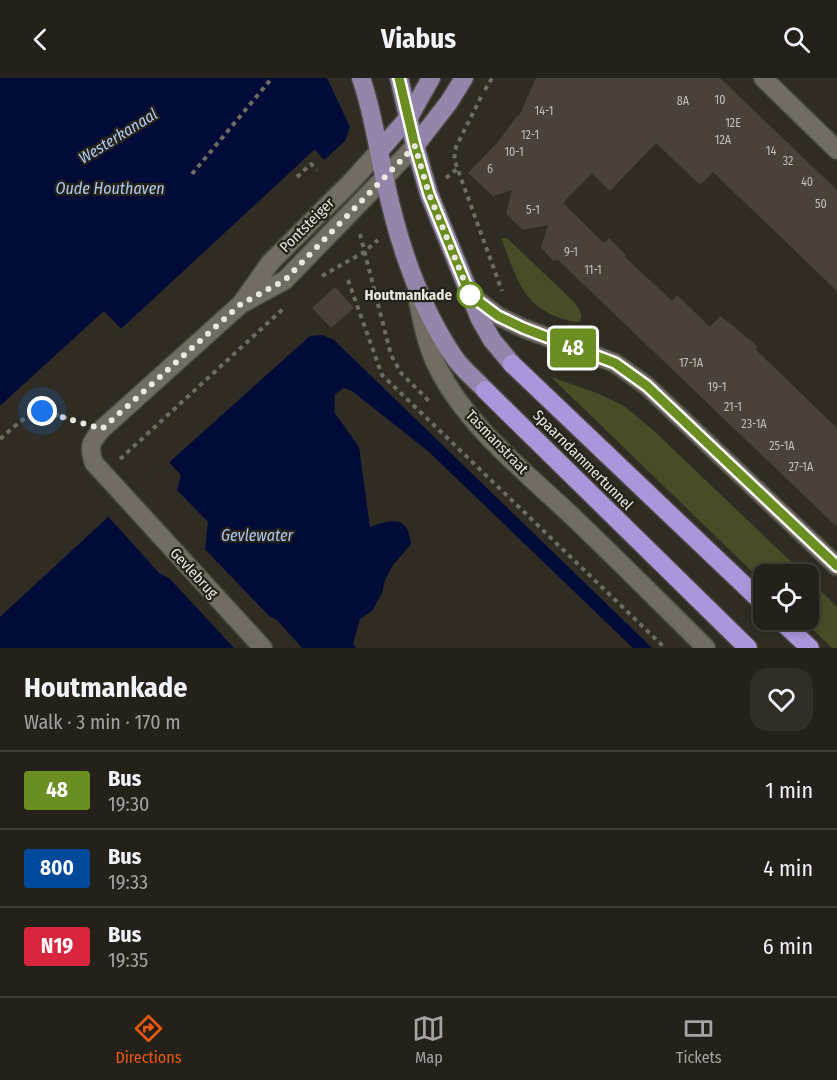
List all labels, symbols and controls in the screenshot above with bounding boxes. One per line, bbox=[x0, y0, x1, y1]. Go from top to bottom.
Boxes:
icon: back bbox=[24, 23, 57, 56]
text: Viabus bbox=[381, 23, 456, 55]
icon: search bbox=[780, 23, 813, 56]
house number: 10 bbox=[715, 93, 725, 107]
house number: 8A bbox=[677, 94, 690, 108]
water label: Westerkanaal bbox=[75, 104, 161, 168]
house number: 14-1 bbox=[535, 104, 553, 118]
house number: 12E bbox=[725, 116, 741, 130]
house number: 12-1 bbox=[521, 128, 539, 142]
house number: 12A bbox=[715, 133, 732, 147]
house number: 14 bbox=[766, 144, 776, 158]
house number: 10-1 bbox=[504, 145, 524, 159]
house number: 32 bbox=[783, 154, 793, 168]
house number: 6 bbox=[487, 162, 493, 176]
house number: 40 bbox=[801, 175, 813, 189]
water label: Oude Houthaven bbox=[55, 179, 165, 198]
street label: Pontsteiger bbox=[276, 193, 339, 256]
house number: 50 bbox=[815, 197, 827, 211]
house number: 5-1 bbox=[526, 203, 540, 217]
house number: 9-1 bbox=[564, 245, 578, 259]
house number: 11-1 bbox=[584, 263, 602, 277]
marker: Houtmankade bbox=[457, 282, 483, 308]
place label: Houtmankade bbox=[364, 286, 452, 304]
line badge: 48 bbox=[546, 328, 600, 368]
text: 48 bbox=[562, 335, 584, 361]
house number: 17-1A bbox=[679, 356, 704, 370]
house number: 19-1 bbox=[708, 380, 726, 394]
your location bbox=[27, 396, 57, 426]
house number: 21-1 bbox=[724, 400, 742, 414]
street label: Tasmanstraat bbox=[462, 406, 532, 478]
street label: Spaarndammertunnel bbox=[529, 406, 637, 514]
house number: 23-1A bbox=[741, 417, 767, 431]
house number: 25-1A bbox=[769, 439, 795, 453]
house number: 27-1A bbox=[789, 460, 814, 474]
water label: Gevlewater bbox=[221, 526, 294, 545]
street label: Gevlebrug bbox=[166, 544, 222, 602]
map controls bbox=[753, 564, 819, 630]
button: locate bbox=[753, 564, 819, 630]
button: heart bbox=[750, 668, 813, 731]
text: Houtmankade bbox=[24, 671, 187, 704]
text: Walk · 3 min · 170 m bbox=[24, 710, 181, 734]
text: Bus bbox=[108, 765, 141, 792]
text: 48 bbox=[46, 777, 68, 803]
text: 1 min bbox=[765, 777, 813, 804]
text: 19:30 bbox=[108, 792, 149, 816]
text: Bus bbox=[108, 843, 141, 870]
text: 800 bbox=[40, 855, 74, 881]
text: 4 min bbox=[763, 855, 813, 882]
text: 19:33 bbox=[108, 870, 148, 894]
text: Bus bbox=[108, 921, 141, 948]
text: N19 bbox=[41, 933, 73, 959]
text: 6 min bbox=[763, 933, 813, 960]
text: 19:35 bbox=[108, 948, 148, 972]
tab: Directions bbox=[115, 1012, 182, 1067]
tab: Map bbox=[412, 1012, 445, 1067]
tab: Tickets bbox=[676, 1012, 722, 1067]

